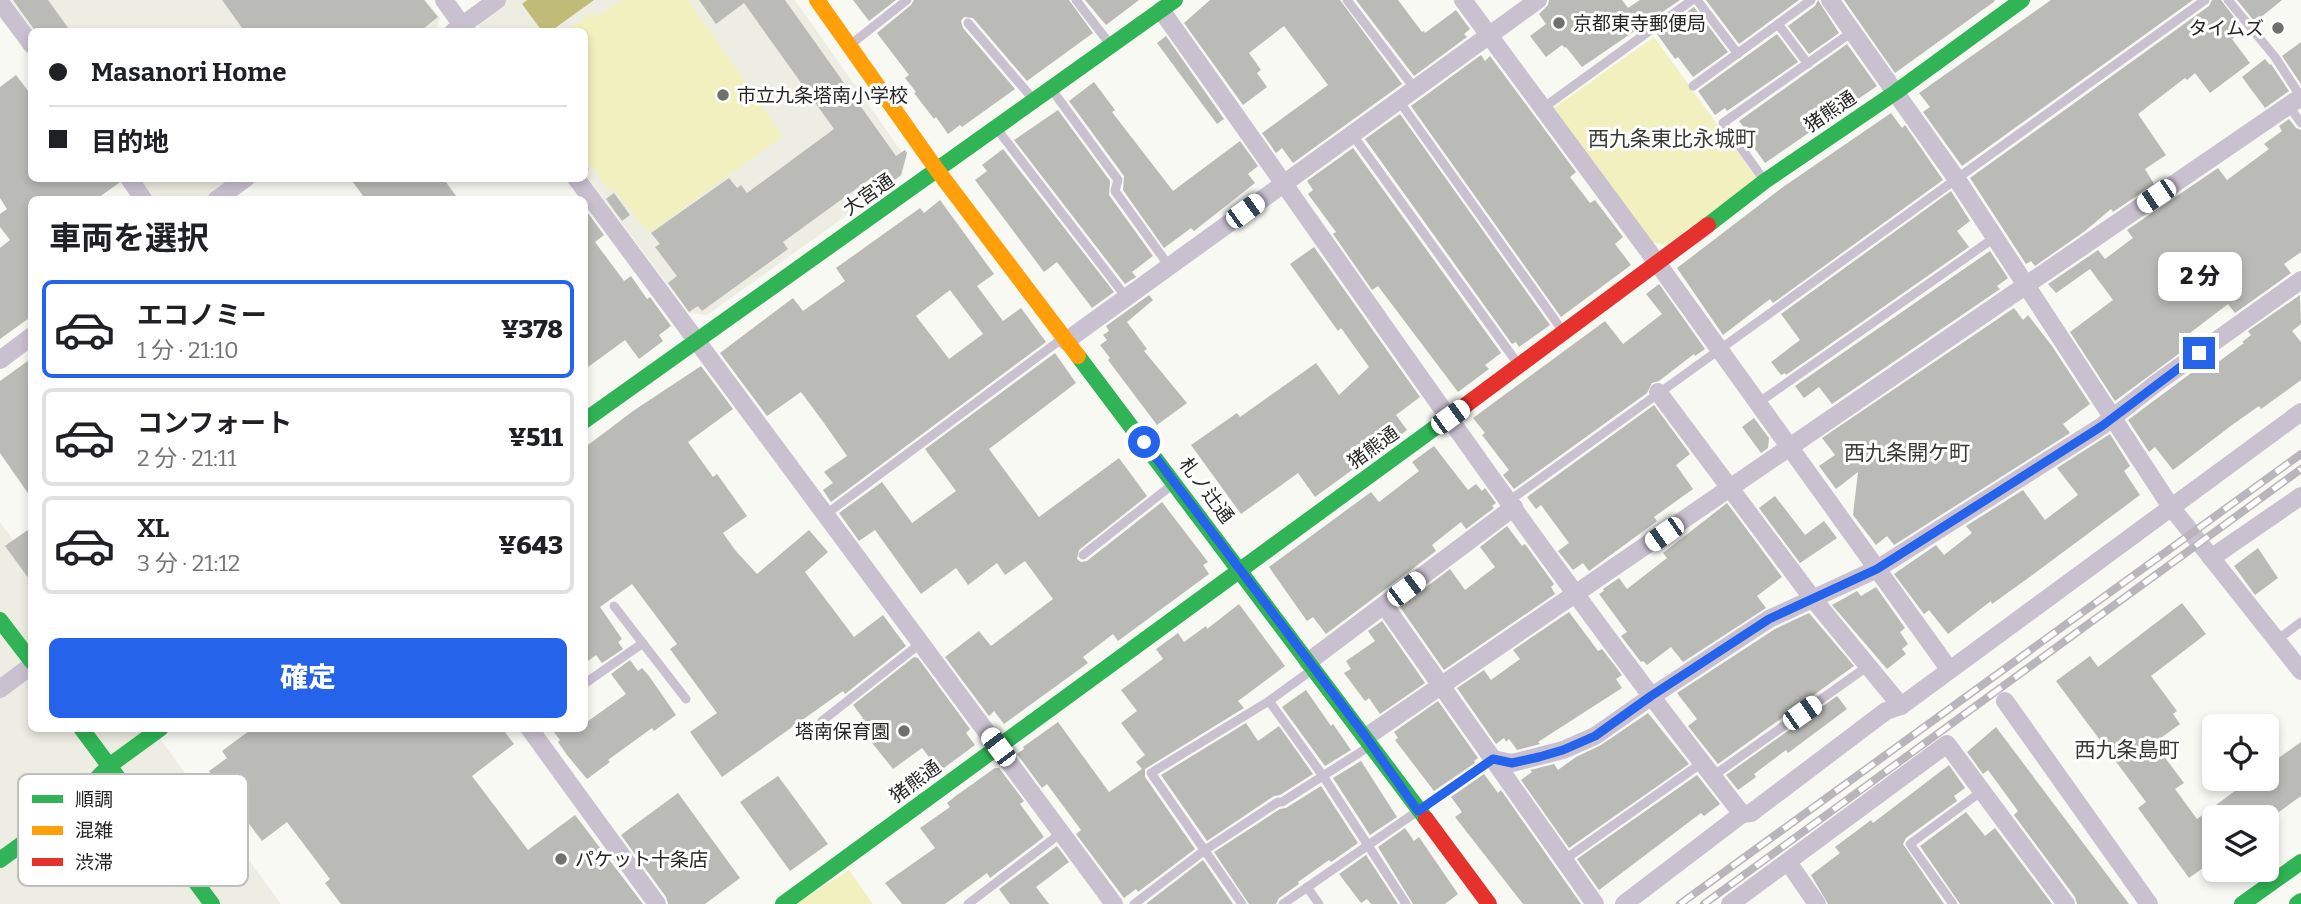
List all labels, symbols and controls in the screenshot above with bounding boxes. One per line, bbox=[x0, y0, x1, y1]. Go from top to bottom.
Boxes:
place label: 京都東寺郵便局 bbox=[1573, 12, 1706, 35]
marker: 京都東寺郵便局 bbox=[1551, 15, 1567, 31]
place label: タイムズ bbox=[2188, 17, 2264, 40]
marker: タイムズ bbox=[2270, 20, 2286, 36]
text: Masanori Home bbox=[91, 57, 286, 88]
place label: 市立九条塔南小学校 bbox=[737, 84, 908, 107]
street label: 猪熊通 bbox=[1800, 86, 1860, 137]
marker: 市立九条塔南小学校 bbox=[715, 87, 731, 103]
district label: 西九条東比永城町 bbox=[1588, 126, 1756, 152]
text: 目的地 bbox=[91, 127, 169, 158]
street label: 大宮通 bbox=[838, 169, 898, 220]
car bbox=[2133, 176, 2180, 216]
car bbox=[1222, 190, 1269, 232]
text: 車両を選択 bbox=[49, 219, 209, 257]
callout: 2 分 bbox=[2157, 252, 2241, 300]
text: 2 分 bbox=[2180, 262, 2220, 290]
icon: car bbox=[53, 298, 116, 361]
text: エコノミー bbox=[137, 300, 267, 331]
text: ¥378 bbox=[501, 314, 563, 345]
text: 1 分 · 21:10 bbox=[137, 336, 239, 364]
route end bbox=[2183, 337, 2215, 369]
car bbox=[1427, 396, 1474, 438]
icon: car bbox=[53, 406, 116, 469]
text: コンフォート bbox=[137, 408, 292, 439]
street label: 猪熊通 bbox=[1343, 421, 1403, 473]
text: ¥511 bbox=[508, 422, 563, 453]
route start bbox=[1128, 426, 1160, 458]
district label: 西九条開ケ町 bbox=[1844, 440, 1970, 466]
text: 2 分 · 21:11 bbox=[137, 444, 237, 472]
street label: 札ノ辻通 bbox=[1175, 453, 1239, 528]
text: XL bbox=[137, 513, 169, 544]
car bbox=[1641, 513, 1688, 555]
icon: car bbox=[53, 514, 116, 577]
text: ¥643 bbox=[498, 530, 563, 561]
text: 3 分 · 21:12 bbox=[137, 549, 240, 577]
car bbox=[1383, 568, 1430, 610]
button: 確定 bbox=[49, 638, 567, 718]
car bbox=[1779, 692, 1826, 734]
map controls bbox=[2202, 714, 2279, 882]
button: locate bbox=[2202, 714, 2279, 791]
place label: 塔南保育園 bbox=[795, 720, 890, 743]
marker: 塔南保育園 bbox=[896, 723, 912, 739]
car bbox=[977, 724, 1020, 770]
district label: 西九条島町 bbox=[2075, 737, 2180, 763]
street label: 猪熊通 bbox=[885, 755, 945, 807]
legend bbox=[18, 774, 248, 886]
text: 順調 bbox=[75, 788, 113, 811]
button: layers bbox=[2202, 805, 2279, 882]
text: 混雑 bbox=[75, 819, 113, 842]
place label: パケット十条店 bbox=[575, 848, 708, 871]
text: 渋滞 bbox=[75, 851, 113, 874]
marker: パケット十条店 bbox=[553, 851, 569, 867]

